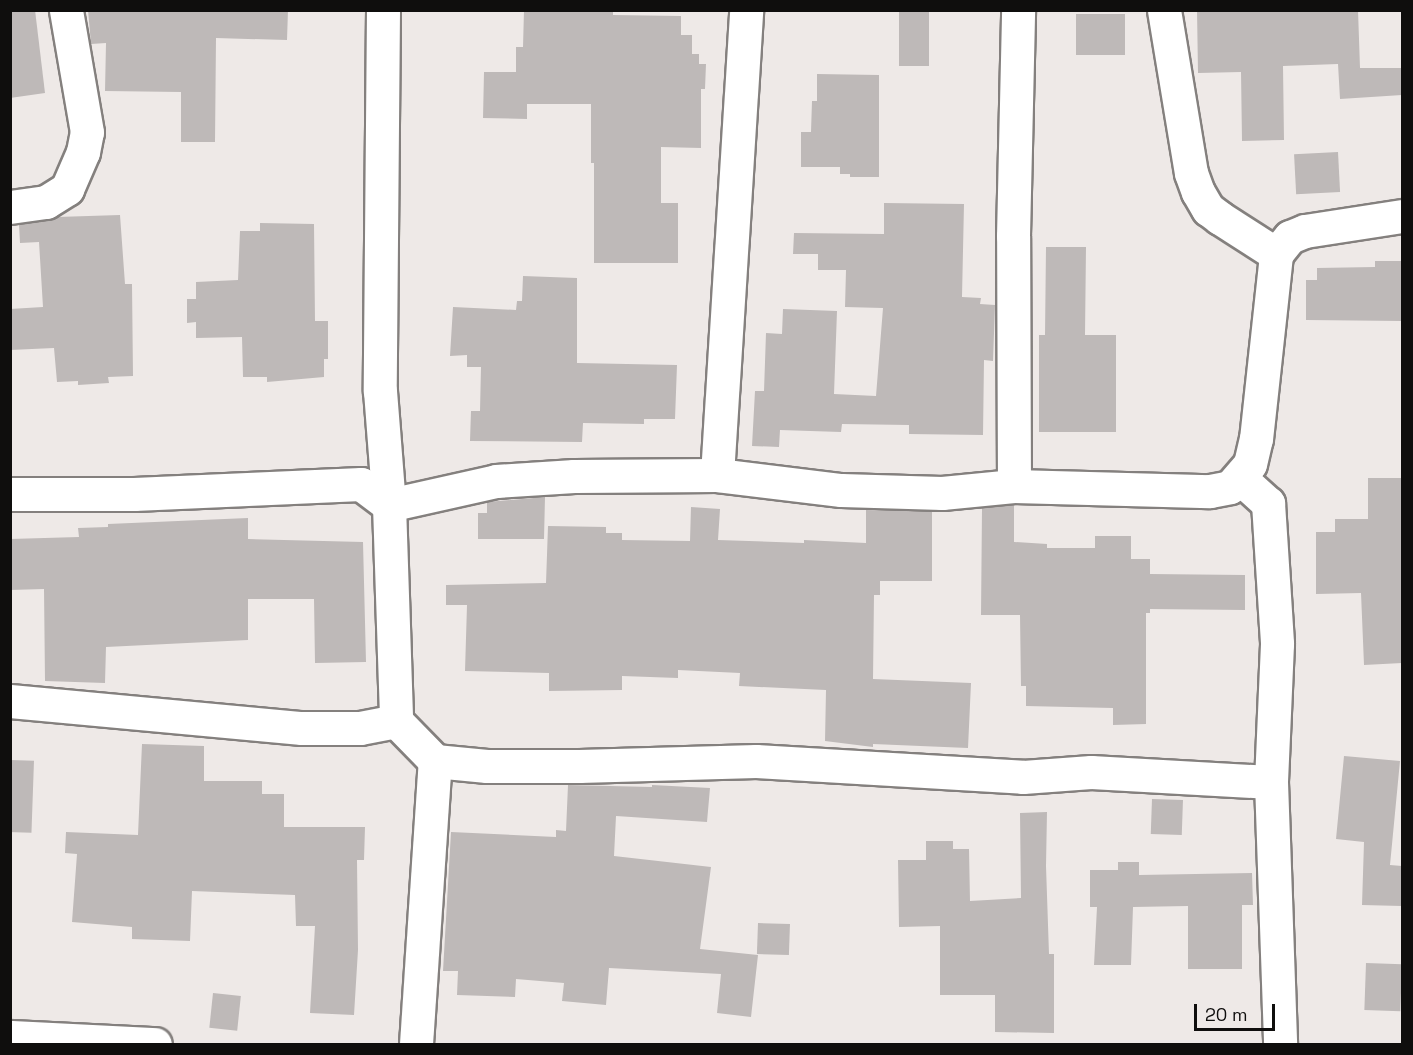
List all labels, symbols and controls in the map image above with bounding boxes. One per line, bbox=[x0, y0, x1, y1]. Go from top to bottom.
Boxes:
scale bar bbox=[1197, 992, 1278, 1030]
text: 20 m bbox=[1205, 1003, 1248, 1026]

